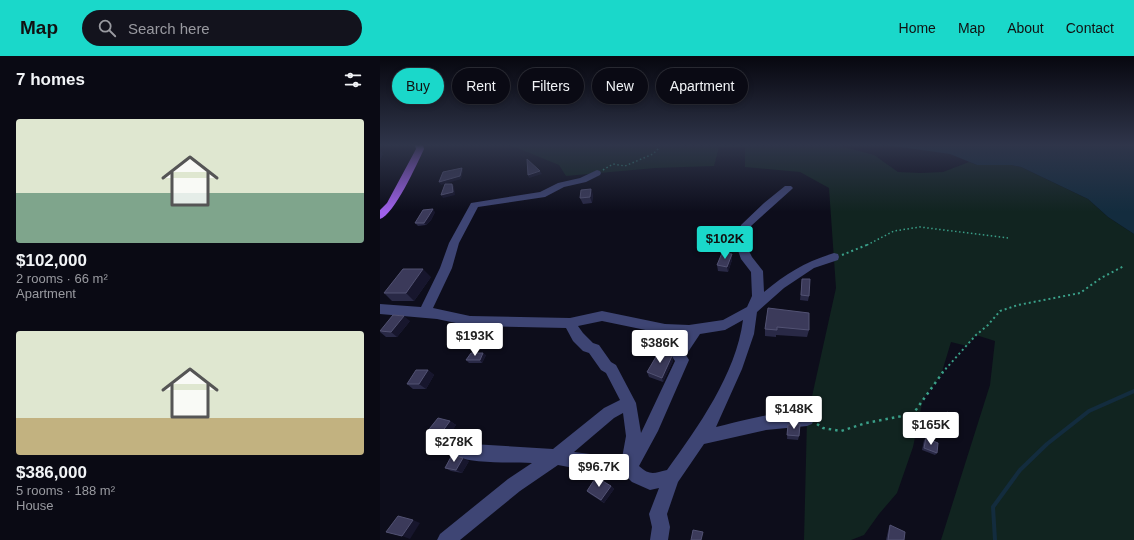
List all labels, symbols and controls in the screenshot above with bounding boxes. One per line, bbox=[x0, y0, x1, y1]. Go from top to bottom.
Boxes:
search box bbox=[82, 10, 362, 46]
text: Map bbox=[20, 17, 58, 38]
icon: search bbox=[96, 17, 118, 39]
text: Search here bbox=[128, 20, 210, 37]
text: Home bbox=[899, 20, 936, 36]
text: Map bbox=[958, 20, 985, 36]
text: About bbox=[1007, 20, 1044, 36]
text: Contact bbox=[1066, 20, 1114, 36]
chip: Buy bbox=[392, 68, 444, 104]
chip: Rent bbox=[452, 68, 510, 104]
chip: Filters bbox=[518, 68, 584, 104]
chip: New bbox=[592, 68, 648, 104]
chip: Apartment bbox=[656, 68, 748, 104]
icon: filters bbox=[342, 69, 364, 91]
text: 7 homes bbox=[16, 70, 85, 89]
icon: home bbox=[154, 145, 226, 217]
pin: $102K bbox=[697, 226, 753, 260]
text: $102K bbox=[706, 231, 744, 246]
text: $102,000 bbox=[16, 251, 87, 270]
text: 2 rooms · 66 m² bbox=[16, 271, 108, 286]
text: Apartment bbox=[16, 286, 76, 301]
pin: $193K bbox=[447, 323, 503, 357]
text: $193K bbox=[456, 328, 494, 343]
pin: $386K bbox=[632, 330, 688, 364]
text: $386K bbox=[641, 335, 679, 350]
icon: home bbox=[154, 357, 226, 429]
pin: $148K bbox=[766, 396, 822, 430]
text: $148K bbox=[775, 401, 813, 416]
pin: $165K bbox=[903, 412, 959, 446]
text: $165K bbox=[912, 417, 950, 432]
pin: $278K bbox=[426, 429, 482, 463]
text: $278K bbox=[435, 434, 473, 449]
pin: $96.7K bbox=[566, 454, 632, 488]
text: $96.7K bbox=[578, 459, 620, 474]
text: $386,000 bbox=[16, 463, 87, 482]
text: 5 rooms · 188 m² bbox=[16, 483, 115, 498]
text: House bbox=[16, 498, 54, 513]

